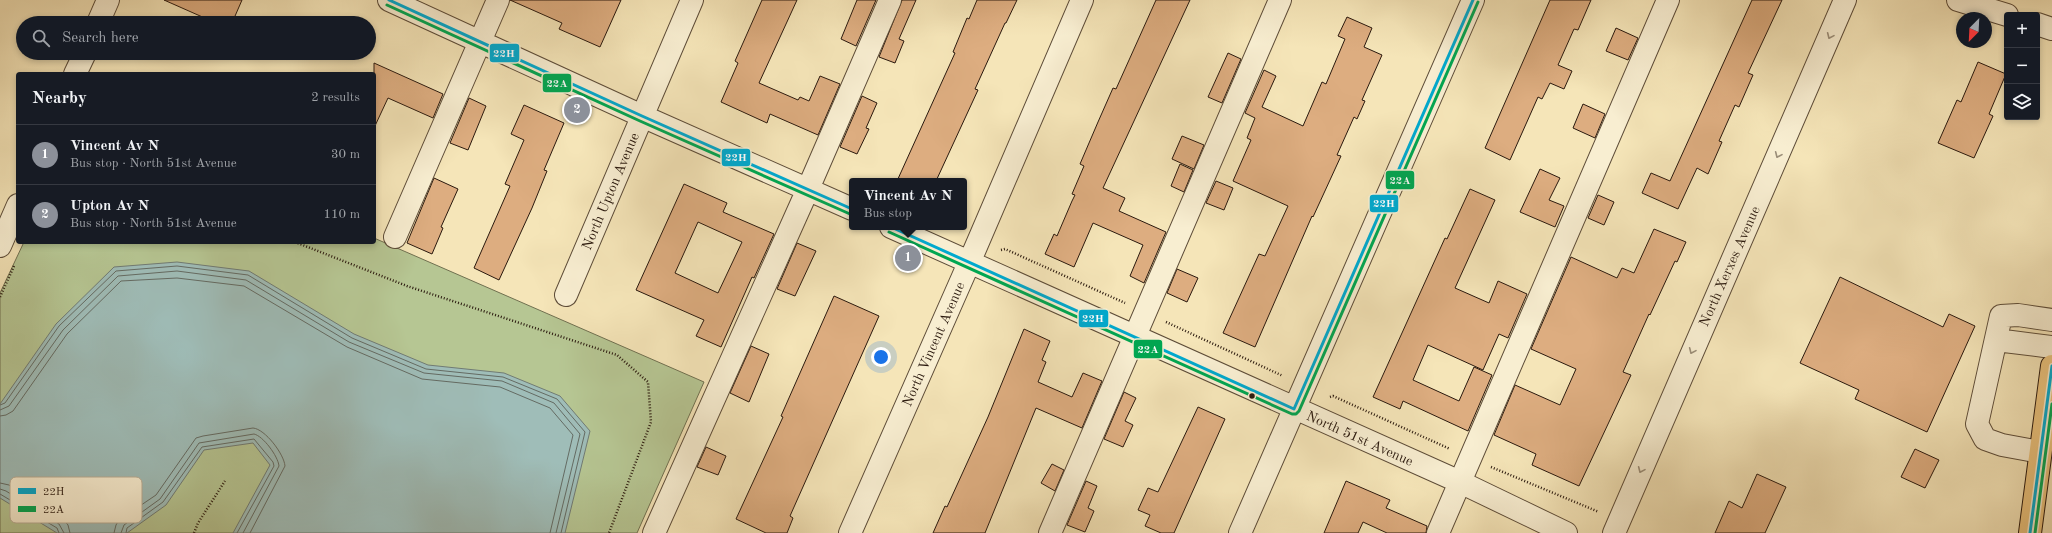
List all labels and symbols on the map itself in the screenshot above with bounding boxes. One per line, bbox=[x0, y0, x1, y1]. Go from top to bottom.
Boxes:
north arrow bbox=[1956, 12, 1992, 48]
one-way arrow bbox=[1827, 31, 1835, 39]
line badge: 22H bbox=[489, 43, 520, 63]
text: 22H bbox=[493, 49, 515, 60]
line badge: 22A bbox=[542, 73, 572, 93]
text: 22A bbox=[546, 79, 568, 90]
pin: 2 bbox=[564, 95, 590, 125]
street label: North Upton Avenue bbox=[580, 131, 642, 252]
line badge: 22H bbox=[721, 148, 751, 167]
one-way arrow bbox=[1775, 151, 1783, 158]
text: 22H bbox=[725, 153, 747, 164]
line badge: 22A bbox=[1385, 170, 1415, 190]
text: 22A bbox=[1389, 176, 1411, 187]
line badge: 22H bbox=[1369, 194, 1399, 213]
text: 22H bbox=[1373, 199, 1395, 210]
street label: North Xerxes Avenue bbox=[1697, 204, 1763, 329]
pin: 1 bbox=[895, 243, 921, 273]
street label: North Vincent Avenue bbox=[900, 280, 968, 409]
line badge: 22H bbox=[1078, 309, 1109, 328]
text: 22H bbox=[1082, 314, 1104, 325]
line badge: 22A bbox=[1133, 339, 1163, 359]
text: 22A bbox=[1137, 345, 1159, 356]
your location bbox=[871, 347, 891, 367]
one-way arrow bbox=[1689, 348, 1697, 355]
unlabelled marker bbox=[1247, 391, 1257, 401]
street label: North 51st Avenue bbox=[1304, 409, 1415, 469]
one-way arrow bbox=[1637, 467, 1645, 474]
legend bbox=[10, 477, 142, 523]
text: 22H bbox=[43, 487, 65, 498]
text: 22A bbox=[43, 505, 65, 516]

